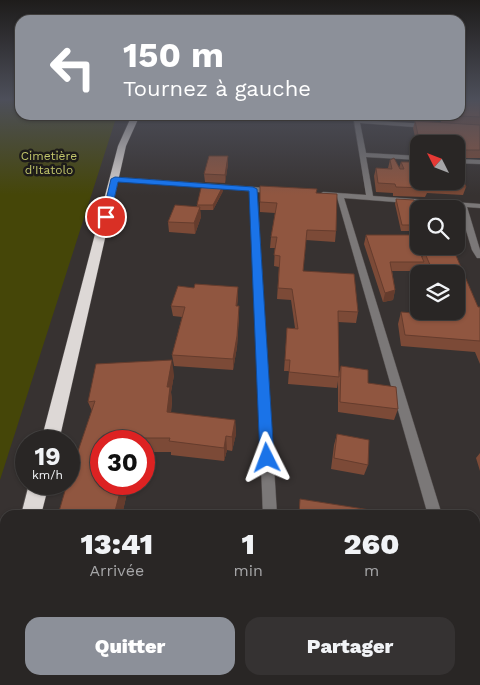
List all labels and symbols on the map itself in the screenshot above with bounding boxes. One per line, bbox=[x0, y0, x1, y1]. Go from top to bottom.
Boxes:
north arrow bbox=[410, 135, 465, 190]
park label: Cimetière d'Itatolo bbox=[21, 149, 77, 177]
pin bbox=[85, 196, 127, 238]
speed limit sign: 30 bbox=[90, 430, 155, 495]
position arrow bbox=[240, 431, 292, 483]

